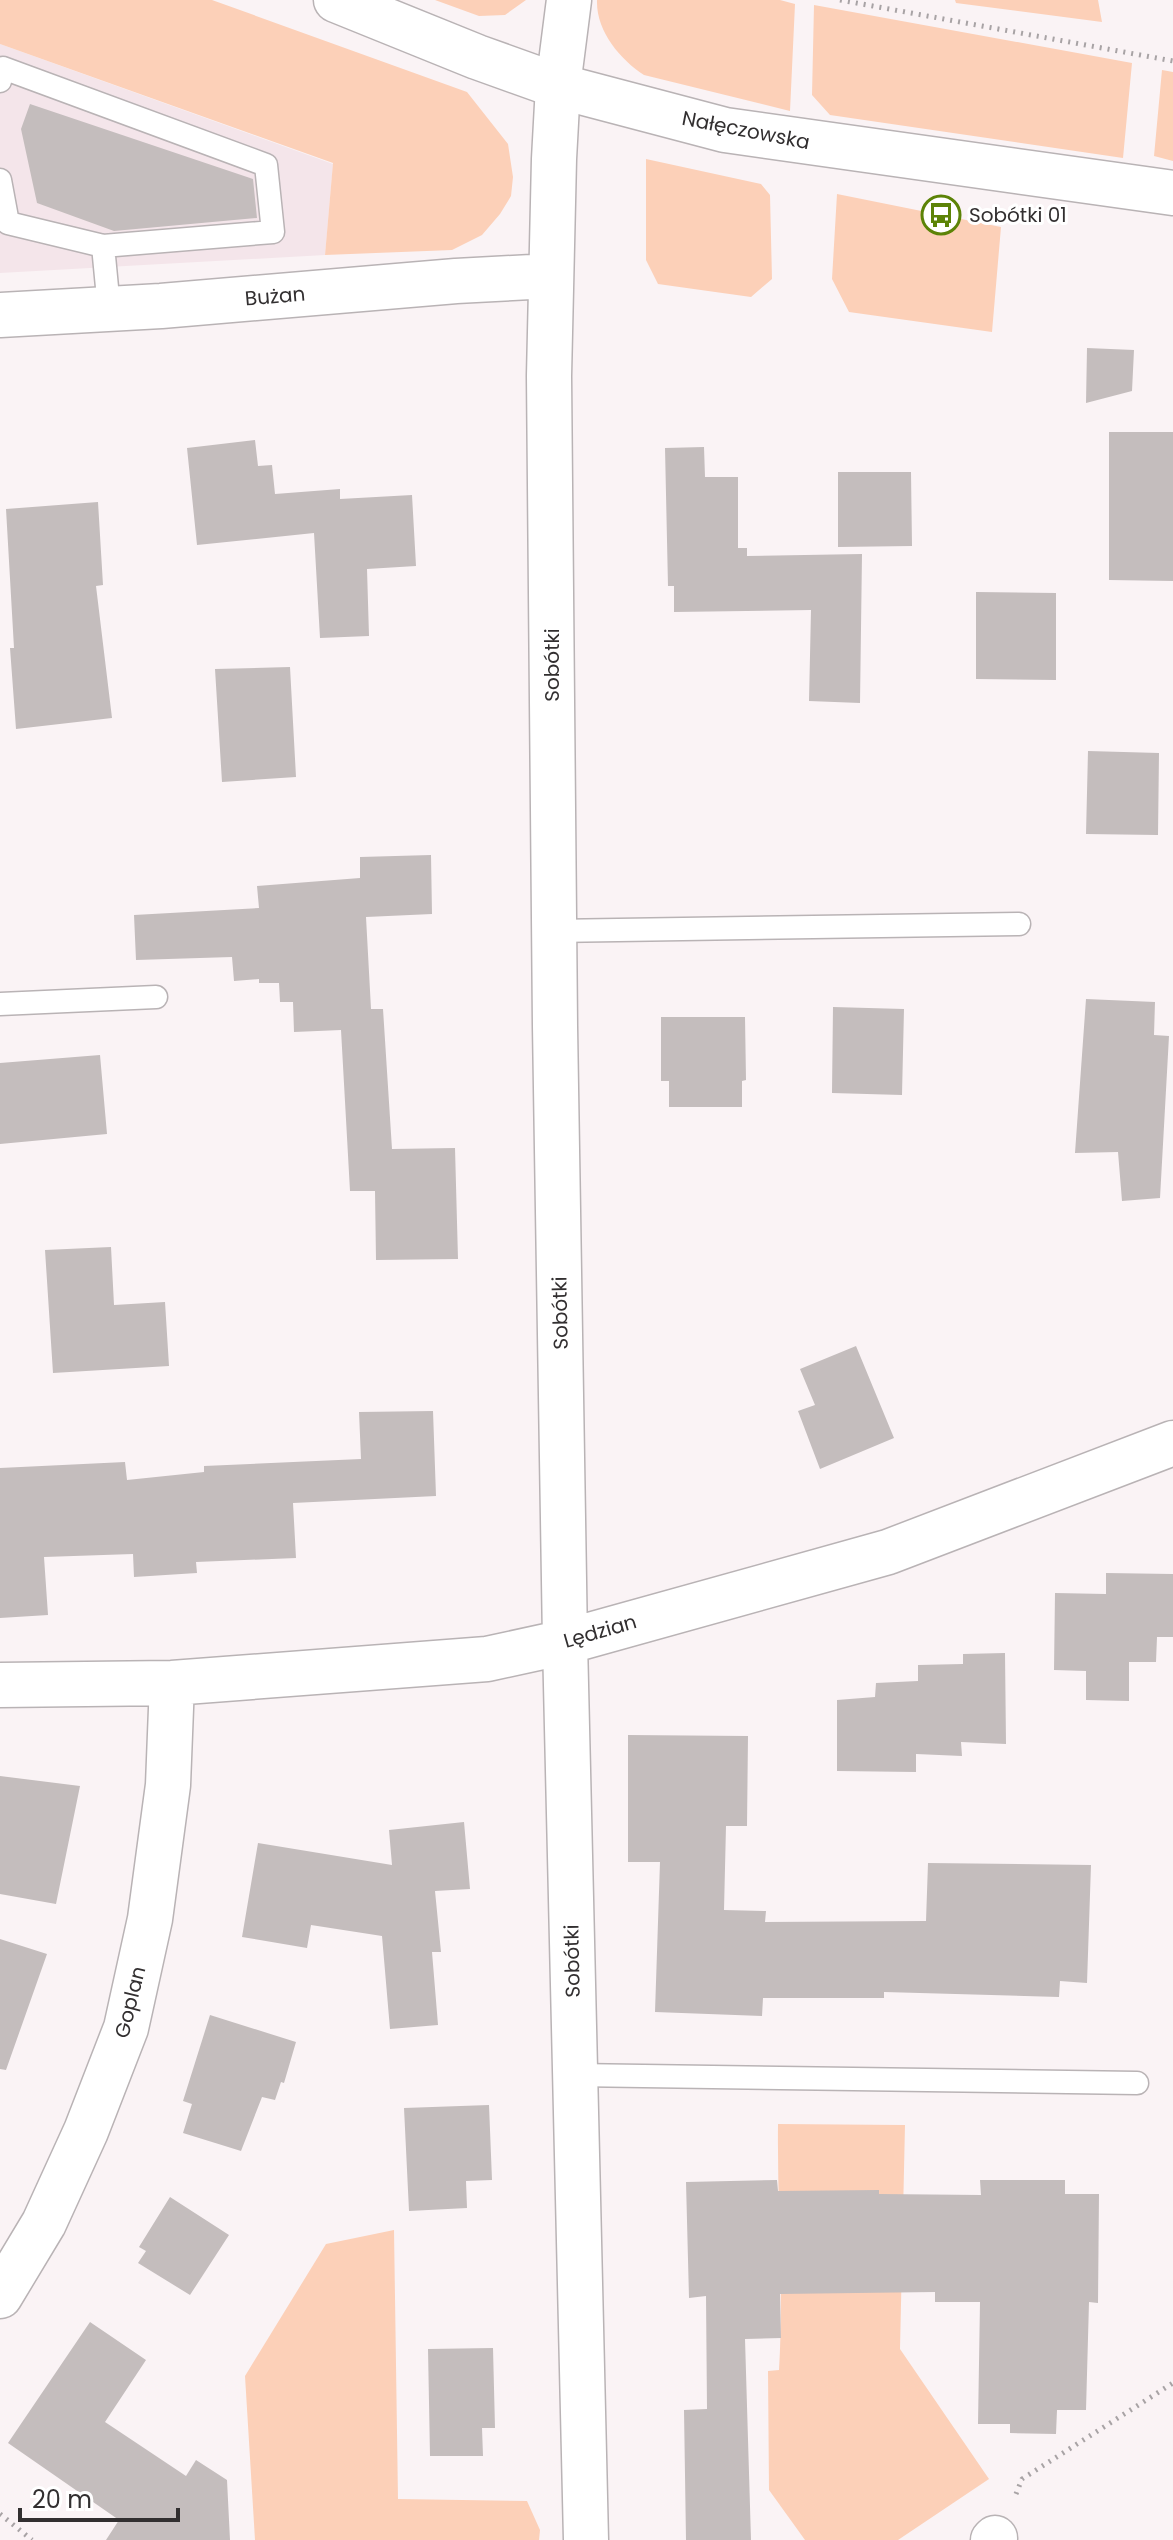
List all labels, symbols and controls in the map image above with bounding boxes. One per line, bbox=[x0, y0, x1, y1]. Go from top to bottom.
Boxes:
street label: Nałęczowska bbox=[680, 104, 812, 156]
bus stop icon: Sobótki 01 bbox=[920, 194, 962, 236]
place label: Sobótki 01 bbox=[969, 201, 1067, 229]
street label: Bużan bbox=[244, 279, 306, 313]
street label: Sobótki bbox=[538, 628, 566, 702]
street label: Sobótki bbox=[545, 1276, 575, 1350]
street label: Lędzian bbox=[560, 1607, 640, 1655]
street label: Sobótki bbox=[557, 1924, 587, 1998]
street label: Goplan bbox=[108, 1963, 152, 2041]
scale bar bbox=[20, 2472, 178, 2522]
text: 20 m bbox=[32, 2483, 92, 2516]

